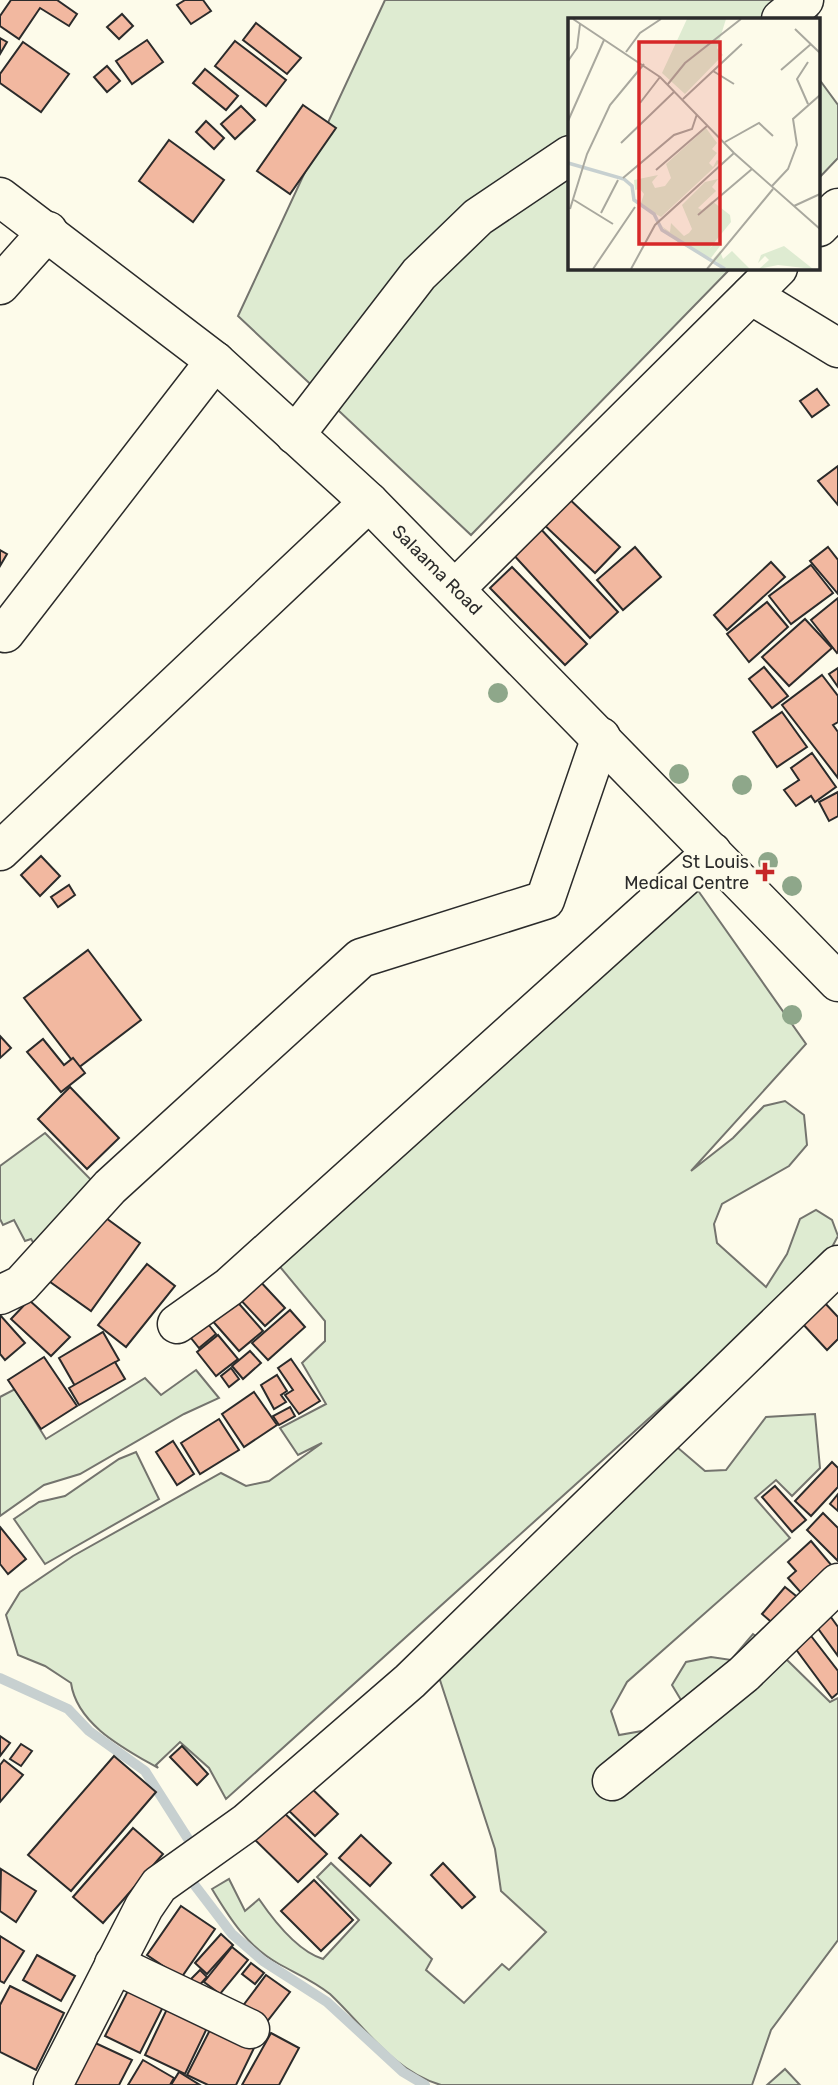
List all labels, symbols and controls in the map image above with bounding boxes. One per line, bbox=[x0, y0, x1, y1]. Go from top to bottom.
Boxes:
inset map bbox=[568, 18, 820, 270]
street label: Salaama Road bbox=[387, 520, 487, 620]
place label: St Louis Medical Centre bbox=[624, 851, 749, 894]
marker: St Louis Medical Centre bbox=[755, 862, 775, 882]

